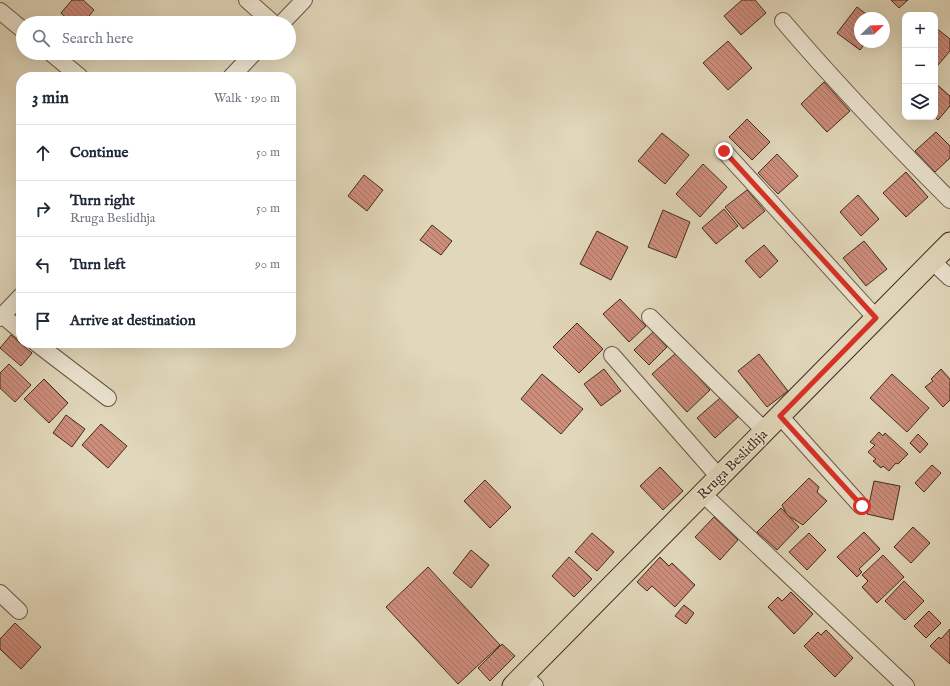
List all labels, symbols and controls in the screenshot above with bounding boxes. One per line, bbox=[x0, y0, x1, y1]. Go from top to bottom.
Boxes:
north arrow bbox=[854, 12, 890, 48]
map controls bbox=[902, 12, 938, 120]
button: + bbox=[902, 12, 938, 48]
search box bbox=[16, 16, 296, 60]
icon: search bbox=[30, 27, 52, 49]
text: Search here bbox=[62, 29, 133, 48]
button: − bbox=[902, 48, 938, 84]
button: layers bbox=[902, 84, 938, 120]
text: 3 min bbox=[32, 88, 69, 109]
text: Walk · 190 m bbox=[214, 90, 280, 107]
icon: ahead bbox=[32, 142, 54, 164]
route end bbox=[715, 142, 733, 160]
text: Continue bbox=[70, 143, 128, 162]
text: 50 m bbox=[256, 144, 280, 161]
text: Turn right bbox=[70, 191, 135, 210]
icon: right bbox=[32, 198, 54, 220]
text: 50 m bbox=[256, 200, 280, 217]
text: Rruga Beslidhja bbox=[70, 210, 155, 227]
icon: left bbox=[32, 254, 54, 276]
text: Turn left bbox=[70, 255, 126, 274]
text: 90 m bbox=[255, 256, 280, 273]
icon: arrive bbox=[32, 310, 54, 332]
text: Arrive at destination bbox=[70, 311, 196, 330]
street label: Rruga Beslidhja bbox=[694, 425, 772, 504]
route start bbox=[853, 497, 871, 515]

